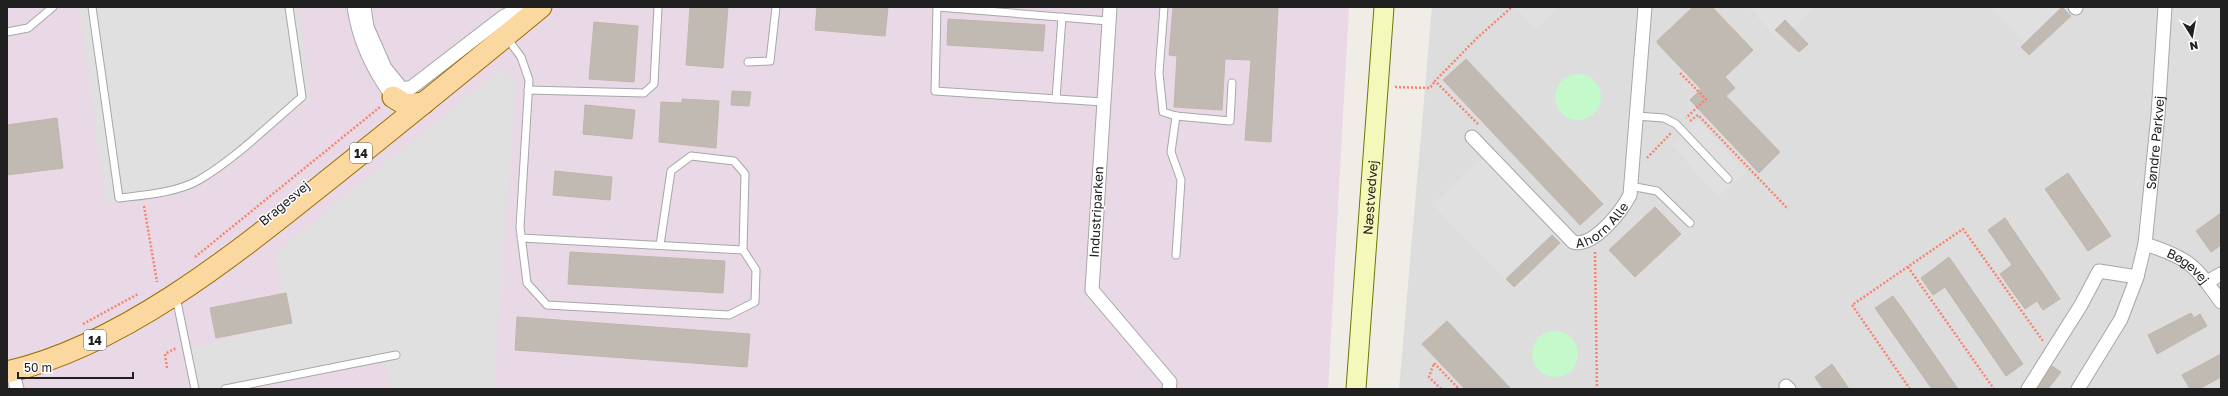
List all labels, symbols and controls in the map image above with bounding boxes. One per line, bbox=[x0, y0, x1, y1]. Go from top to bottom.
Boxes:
north arrow bbox=[2172, 16, 2212, 56]
text: N bbox=[2189, 39, 2199, 53]
street label: Søndre Parkvej bbox=[2143, 95, 2167, 190]
road number: 14 bbox=[350, 143, 372, 163]
street label: Næstvedvej bbox=[1359, 160, 1381, 236]
street label: Industriparken bbox=[1086, 166, 1106, 258]
street label: Bragesvej bbox=[255, 177, 313, 229]
street label: Ahorn Alle bbox=[1575, 199, 1632, 251]
street label: Bøgevej bbox=[2164, 245, 2213, 287]
road number: 14 bbox=[84, 330, 106, 350]
scale bar bbox=[18, 354, 133, 380]
text: 50 m bbox=[24, 360, 52, 375]

